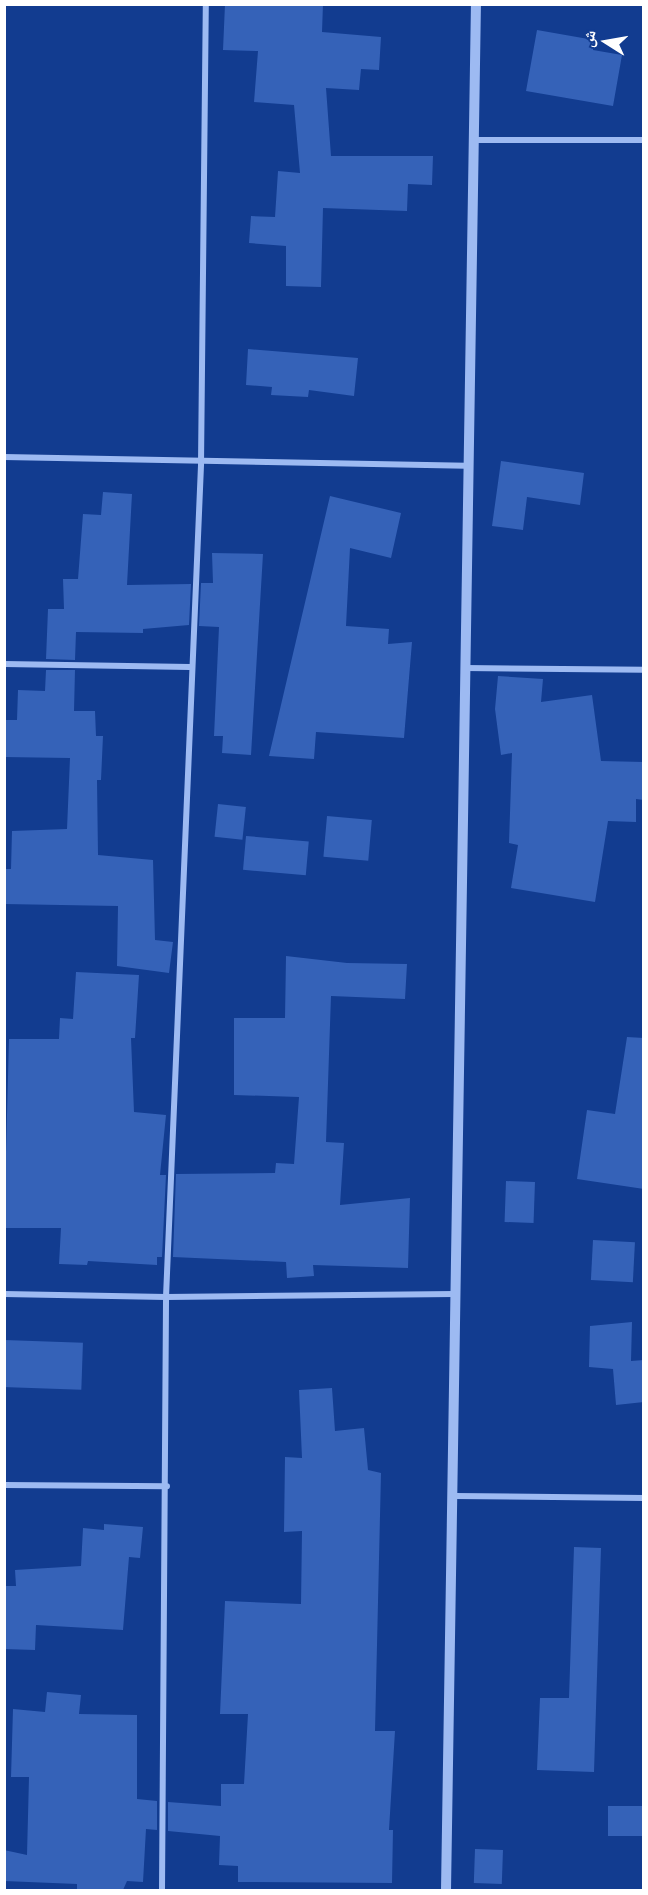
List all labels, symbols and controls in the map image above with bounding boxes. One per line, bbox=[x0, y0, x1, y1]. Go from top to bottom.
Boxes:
north arrow bbox=[576, 12, 636, 72]
text: ش bbox=[577, 28, 599, 49]

